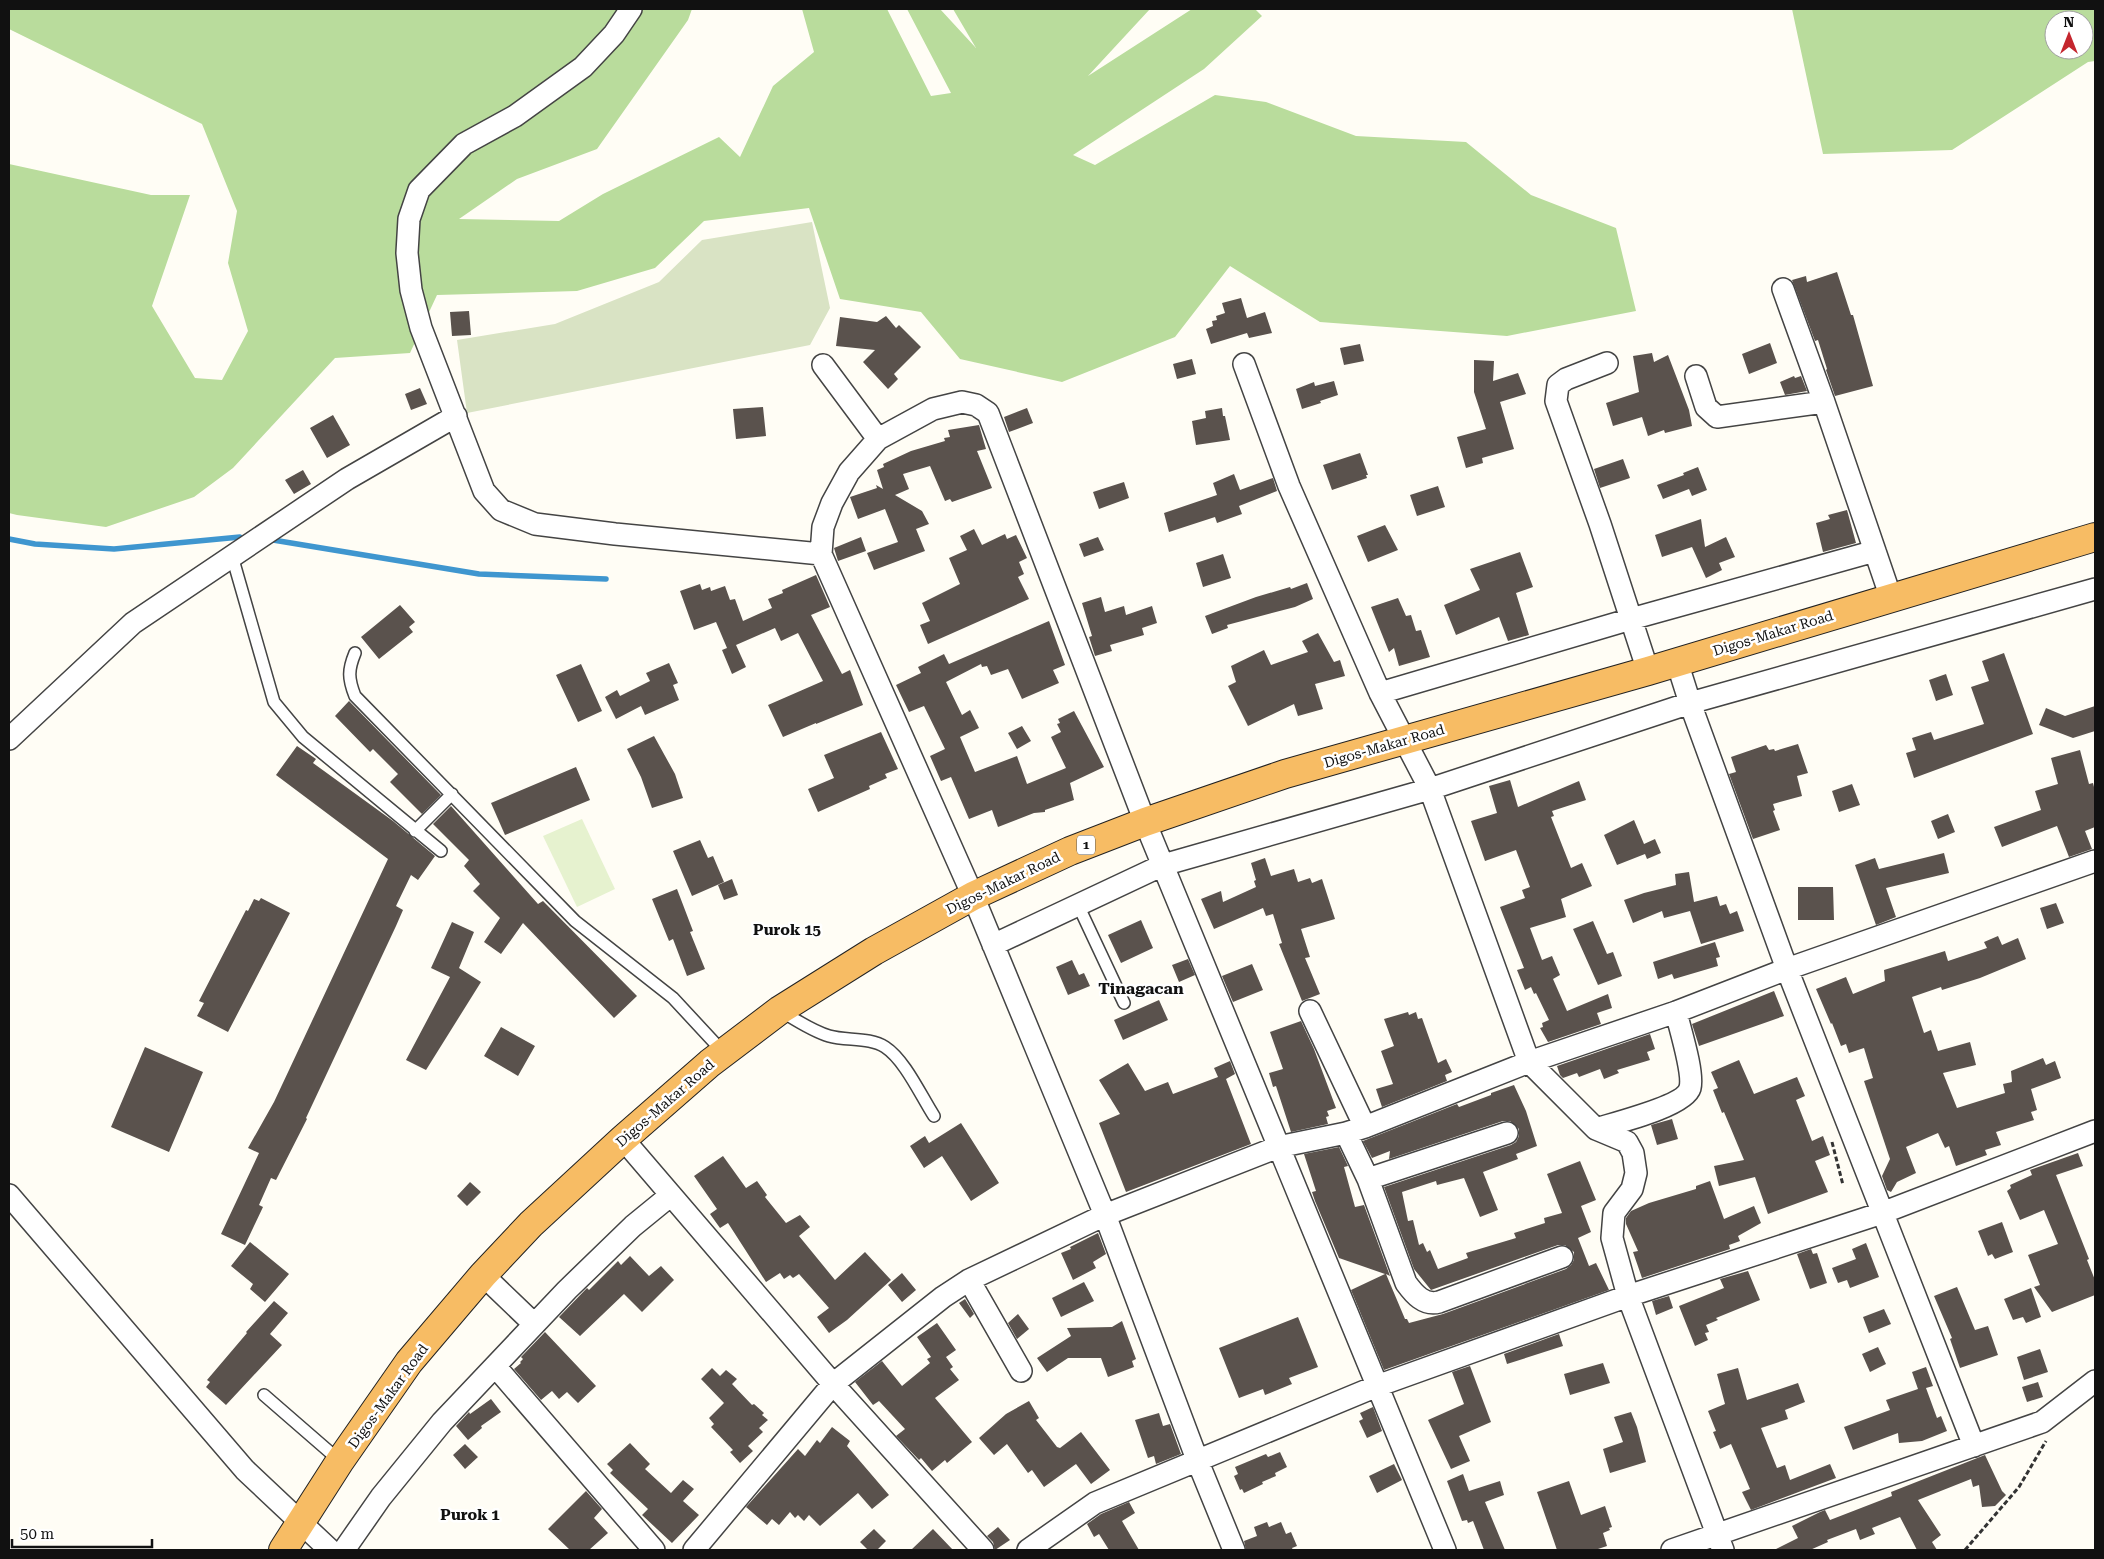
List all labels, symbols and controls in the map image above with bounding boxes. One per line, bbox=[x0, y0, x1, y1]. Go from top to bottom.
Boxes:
north arrow bbox=[2044, 10, 2094, 60]
text: N bbox=[2064, 14, 2075, 30]
street label: Digos-Makar Road bbox=[1711, 607, 1835, 659]
street label: Digos-Makar Road bbox=[1322, 721, 1446, 771]
road number: 1 bbox=[1077, 836, 1095, 854]
street label: Digos-Makar Road bbox=[943, 848, 1063, 918]
district label: Purok 15 bbox=[753, 921, 821, 939]
district label: Tinagacan bbox=[1098, 979, 1184, 998]
street label: Digos-Makar Road bbox=[613, 1056, 717, 1150]
street label: Digos-Makar Road bbox=[345, 1341, 431, 1451]
district label: Purok 1 bbox=[440, 1506, 500, 1524]
scale bar bbox=[12, 1516, 152, 1548]
text: 50 m bbox=[20, 1525, 55, 1543]

